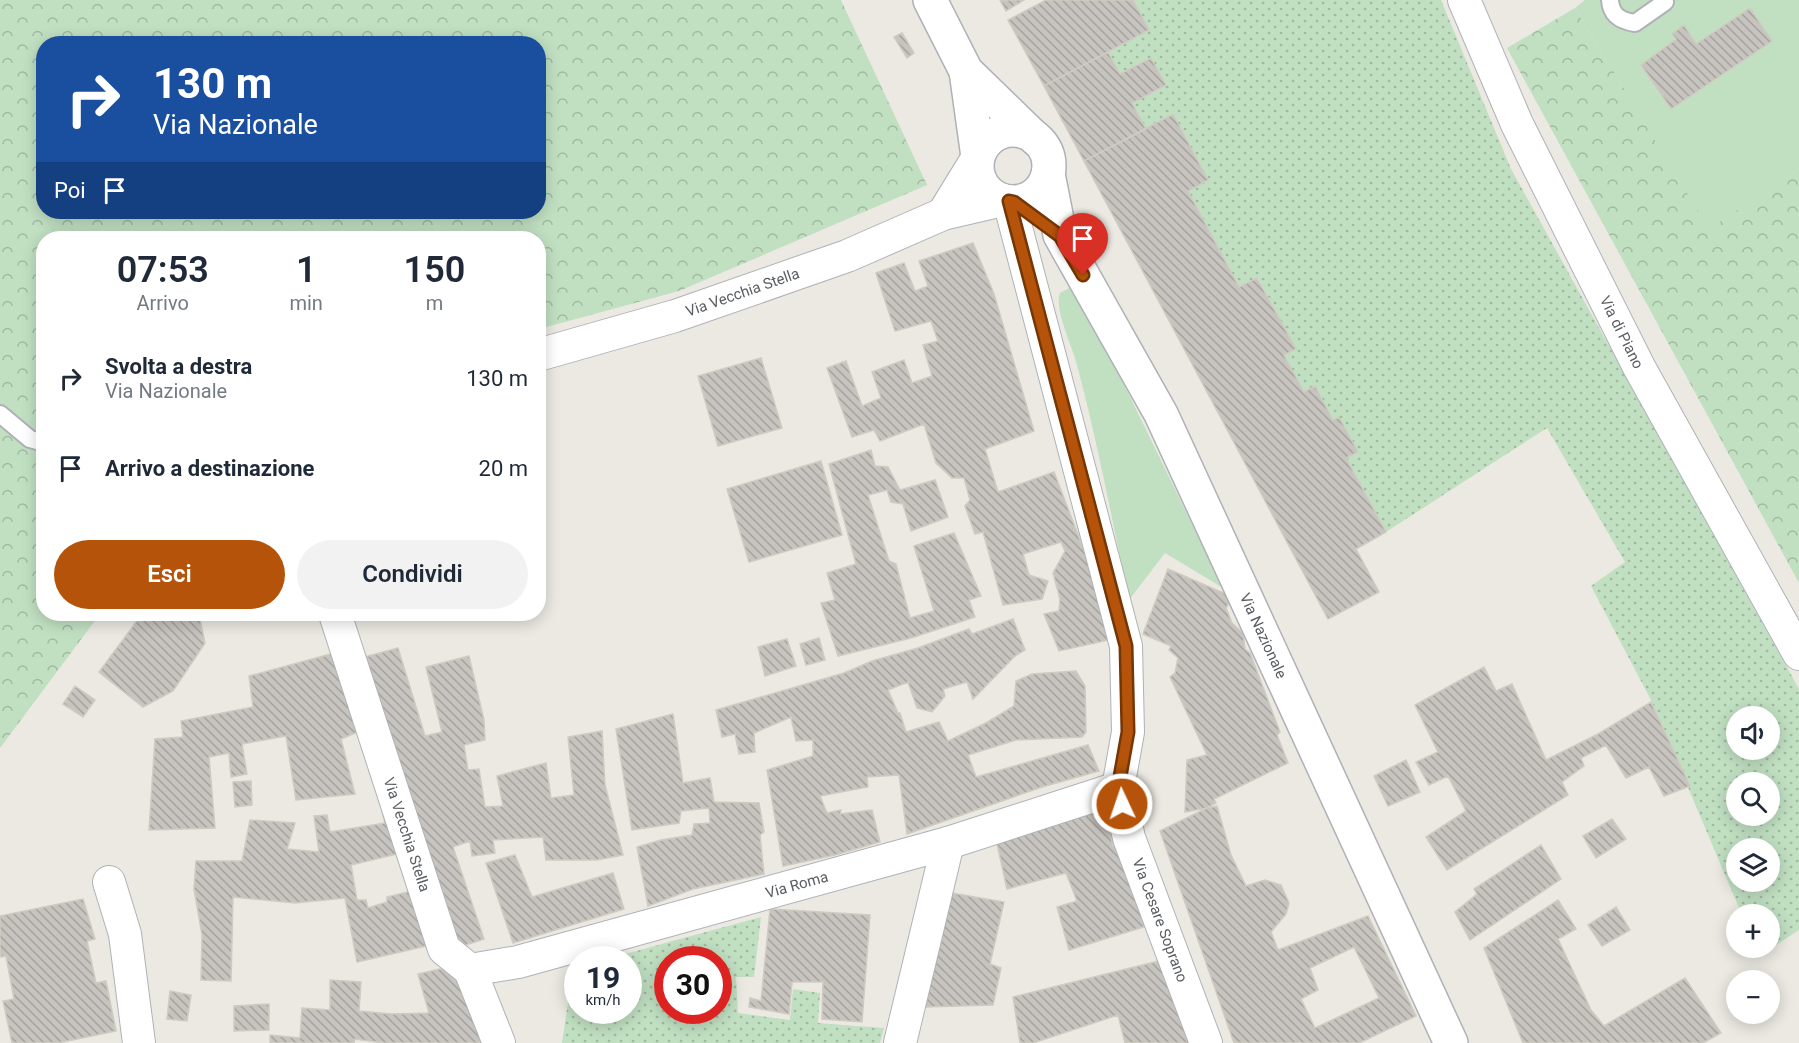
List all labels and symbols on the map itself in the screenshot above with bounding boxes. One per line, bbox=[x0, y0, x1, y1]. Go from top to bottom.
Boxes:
pin bbox=[1057, 213, 1108, 275]
street label: Via Vecchia Stella bbox=[683, 264, 802, 321]
street label: Via di Piano bbox=[1596, 293, 1647, 372]
street label: Via Nazionale bbox=[1236, 590, 1291, 681]
position arrow bbox=[1090, 772, 1154, 836]
street label: Via Vecchia Stella bbox=[380, 775, 434, 894]
street label: Via Cesare Soprano bbox=[1128, 856, 1191, 985]
street label: Via Roma bbox=[763, 868, 830, 902]
speed limit sign: 30 bbox=[654, 946, 732, 1024]

